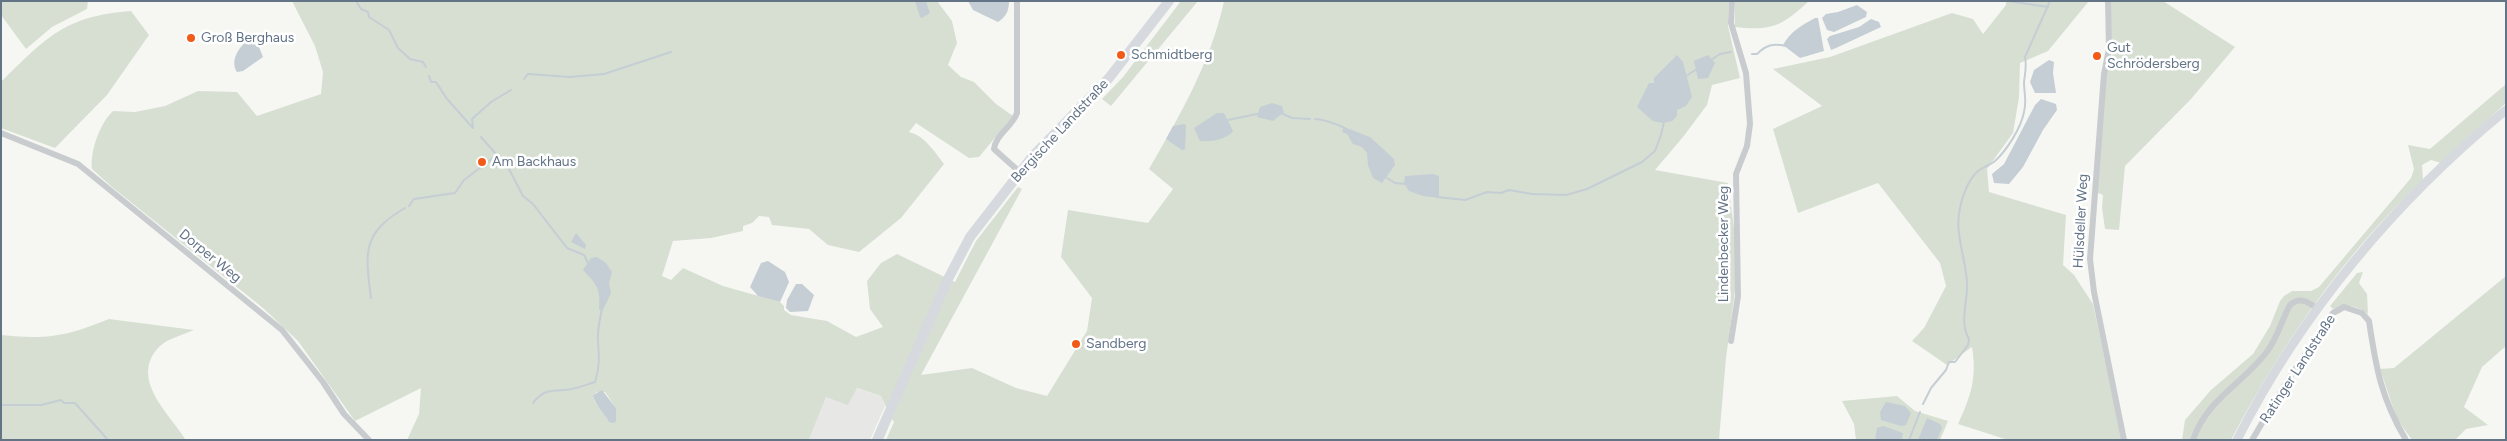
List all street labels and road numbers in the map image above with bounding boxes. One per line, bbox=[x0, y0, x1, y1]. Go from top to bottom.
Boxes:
street label: Bergische Landstraße bbox=[1008, 76, 1112, 186]
street label: Hülsdeller Weg bbox=[2070, 173, 2092, 269]
street label: Lindenbecker Weg bbox=[1716, 186, 1732, 302]
street label: Dorper Weg bbox=[175, 226, 245, 286]
street label: Ratinger Landstraße bbox=[2257, 312, 2339, 426]

